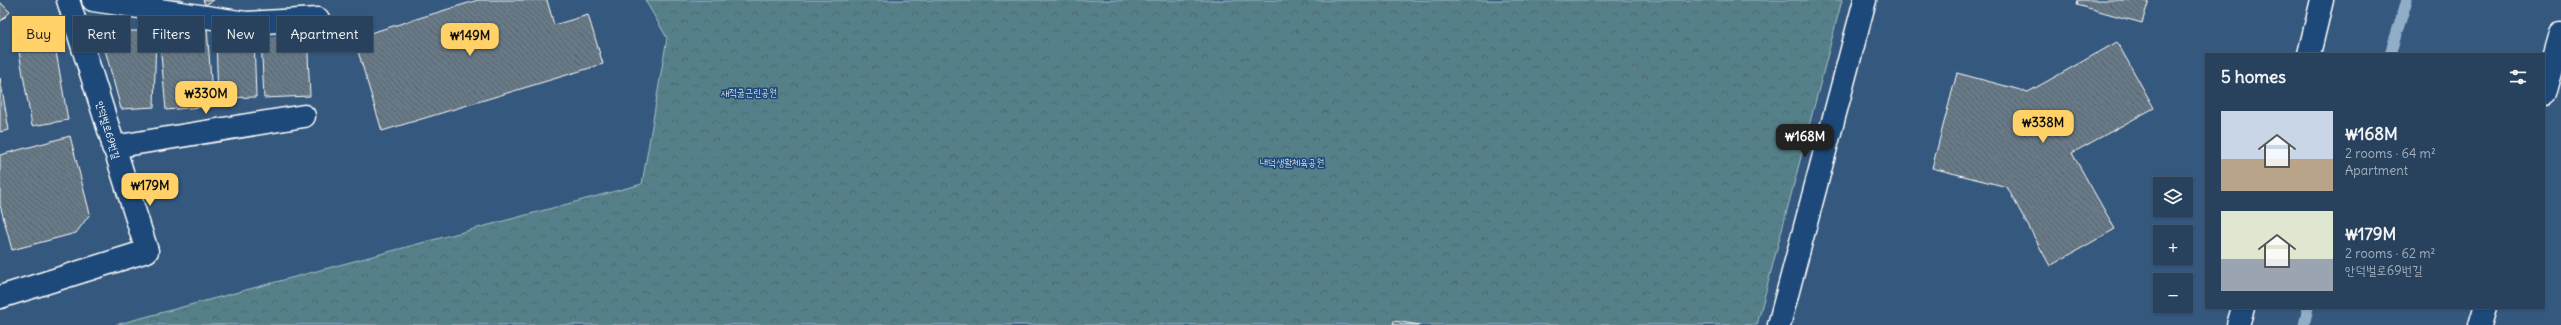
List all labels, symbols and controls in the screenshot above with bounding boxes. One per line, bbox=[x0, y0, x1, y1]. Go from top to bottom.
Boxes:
chip: Buy bbox=[12, 16, 65, 52]
chip: Rent bbox=[73, 16, 130, 52]
chip: Filters bbox=[138, 16, 204, 52]
chip: New bbox=[212, 16, 269, 52]
chip: Apartment bbox=[277, 16, 373, 52]
pin: ₩149M bbox=[442, 23, 498, 57]
text: ₩149M bbox=[450, 27, 490, 44]
text: 5 homes bbox=[2221, 66, 2286, 88]
icon: filters bbox=[2507, 66, 2529, 88]
pin: ₩330M bbox=[178, 81, 234, 115]
text: ₩330M bbox=[184, 85, 228, 102]
park label: 새적굴근린공원 bbox=[721, 86, 777, 99]
street label: 안덕벌로69번길 bbox=[93, 100, 123, 160]
pin: ₩338M bbox=[2015, 110, 2071, 144]
text: ₩338M bbox=[2022, 114, 2064, 131]
text: ₩168M bbox=[2345, 123, 2398, 145]
pin: ₩168M bbox=[1777, 124, 1833, 158]
icon: home bbox=[2253, 127, 2301, 175]
text: ₩168M bbox=[1785, 128, 1825, 145]
text: 2 rooms · 64 m² bbox=[2345, 145, 2436, 162]
park label: 내덕생활체육공원 bbox=[1260, 156, 1324, 169]
text: Apartment bbox=[2345, 162, 2408, 179]
pin: ₩179M bbox=[122, 173, 178, 207]
text: ₩179M bbox=[130, 177, 170, 194]
map controls bbox=[2153, 177, 2193, 313]
button: layers bbox=[2153, 177, 2193, 217]
text: ₩179M bbox=[2345, 223, 2396, 245]
button: + bbox=[2153, 225, 2193, 265]
icon: home bbox=[2253, 227, 2301, 275]
text: 2 rooms · 62 m² bbox=[2345, 245, 2435, 262]
text: 안덕벌로69번길 bbox=[2345, 262, 2423, 279]
button: − bbox=[2153, 273, 2193, 313]

